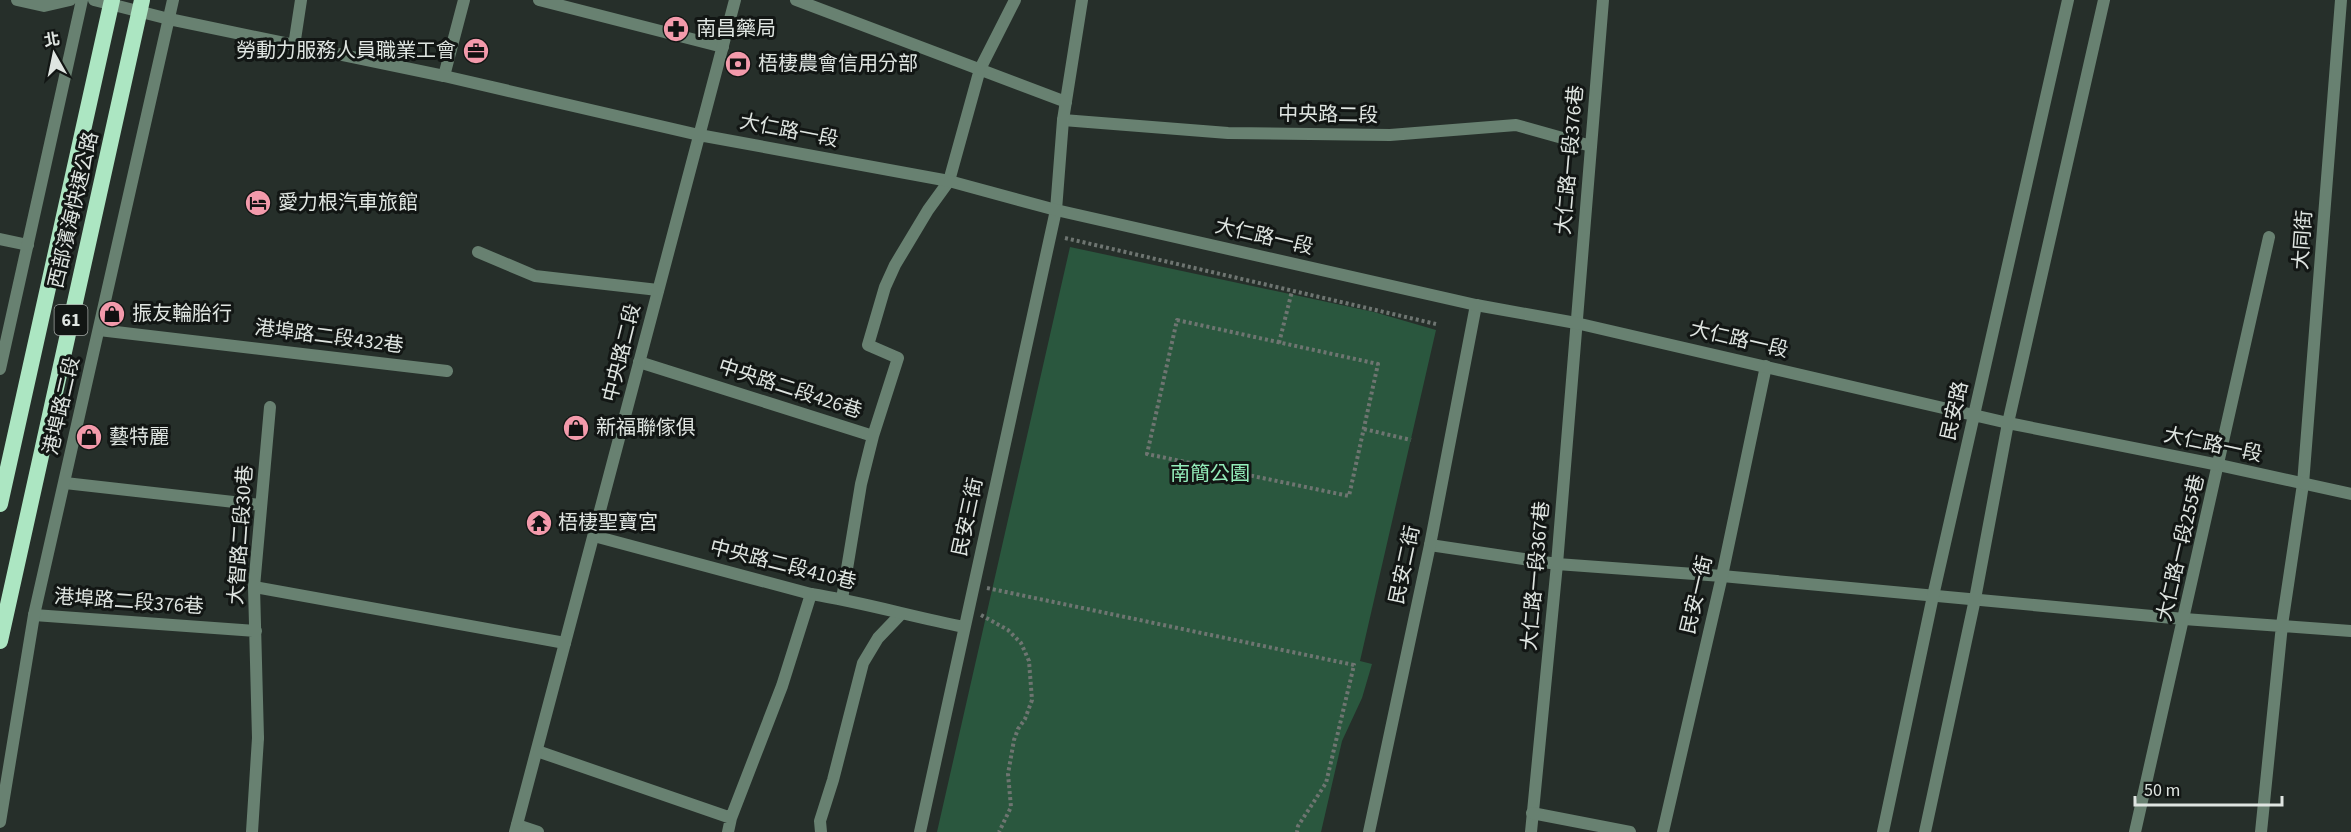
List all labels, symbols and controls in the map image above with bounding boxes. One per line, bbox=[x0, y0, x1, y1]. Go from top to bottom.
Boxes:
pharmacy icon: 南昌藥局 bbox=[661, 14, 691, 44]
place label: 南昌藥局 bbox=[696, 15, 776, 43]
north arrow bbox=[24, 24, 84, 84]
text: 北 bbox=[42, 28, 61, 52]
office icon: 勞動力服務人員職業工會 bbox=[461, 36, 491, 66]
place label: 勞動力服務人員職業工會 bbox=[236, 37, 456, 65]
bank icon: 梧棲農會信用分部 bbox=[723, 49, 753, 79]
place label: 梧棲農會信用分部 bbox=[758, 50, 918, 78]
street label: 大仁路一段376巷 bbox=[1550, 84, 1590, 236]
street label: 中央路二段 bbox=[1278, 100, 1378, 130]
street label: 大仁路一段 bbox=[737, 108, 841, 154]
street label: 西部濱海快速公路 bbox=[42, 129, 106, 291]
hotel icon: 愛力根汽車旅館 bbox=[243, 188, 273, 218]
place label: 愛力根汽車旅館 bbox=[278, 189, 418, 217]
street label: 大同街 bbox=[2287, 209, 2319, 271]
street label: 大仁路一段 bbox=[1212, 212, 1316, 262]
shop icon: 振友輪胎行 bbox=[97, 299, 127, 329]
place label: 振友輪胎行 bbox=[132, 300, 232, 328]
street label: 中央路二段 bbox=[596, 301, 648, 405]
road number: 61 bbox=[54, 305, 88, 335]
street label: 港埠路二段432巷 bbox=[253, 314, 405, 360]
street label: 大仁路一段 bbox=[1687, 315, 1791, 365]
street label: 中央路二段426巷 bbox=[714, 353, 866, 425]
street label: 港埠路二段 bbox=[37, 354, 87, 458]
street label: 民安路 bbox=[1935, 379, 1975, 443]
shop icon: 新福聯傢俱 bbox=[561, 413, 591, 443]
place label: 新福聯傢俱 bbox=[596, 414, 696, 442]
street label: 大仁路一段 bbox=[2161, 421, 2265, 469]
shop icon: 藝特麗 bbox=[74, 422, 104, 452]
place label: 藝特麗 bbox=[109, 423, 169, 451]
park label: 南簡公園 bbox=[1170, 460, 1250, 488]
street label: 大智路二段30巷 bbox=[222, 464, 260, 606]
street label: 大仁路一段255巷 bbox=[2151, 472, 2211, 624]
street label: 民安三街 bbox=[946, 475, 990, 559]
street label: 大仁路一段367巷 bbox=[1516, 500, 1556, 652]
temple icon: 梧棲聖寶宮 bbox=[524, 508, 554, 538]
place label: 梧棲聖寶宮 bbox=[558, 509, 658, 537]
street label: 民安二街 bbox=[1383, 523, 1427, 607]
street label: 中央路二段410巷 bbox=[707, 533, 859, 597]
street label: 民安一街 bbox=[1674, 553, 1720, 637]
street label: 港埠路二段376巷 bbox=[53, 583, 205, 621]
scale bar bbox=[2135, 769, 2282, 807]
text: 50 m bbox=[2144, 778, 2180, 803]

